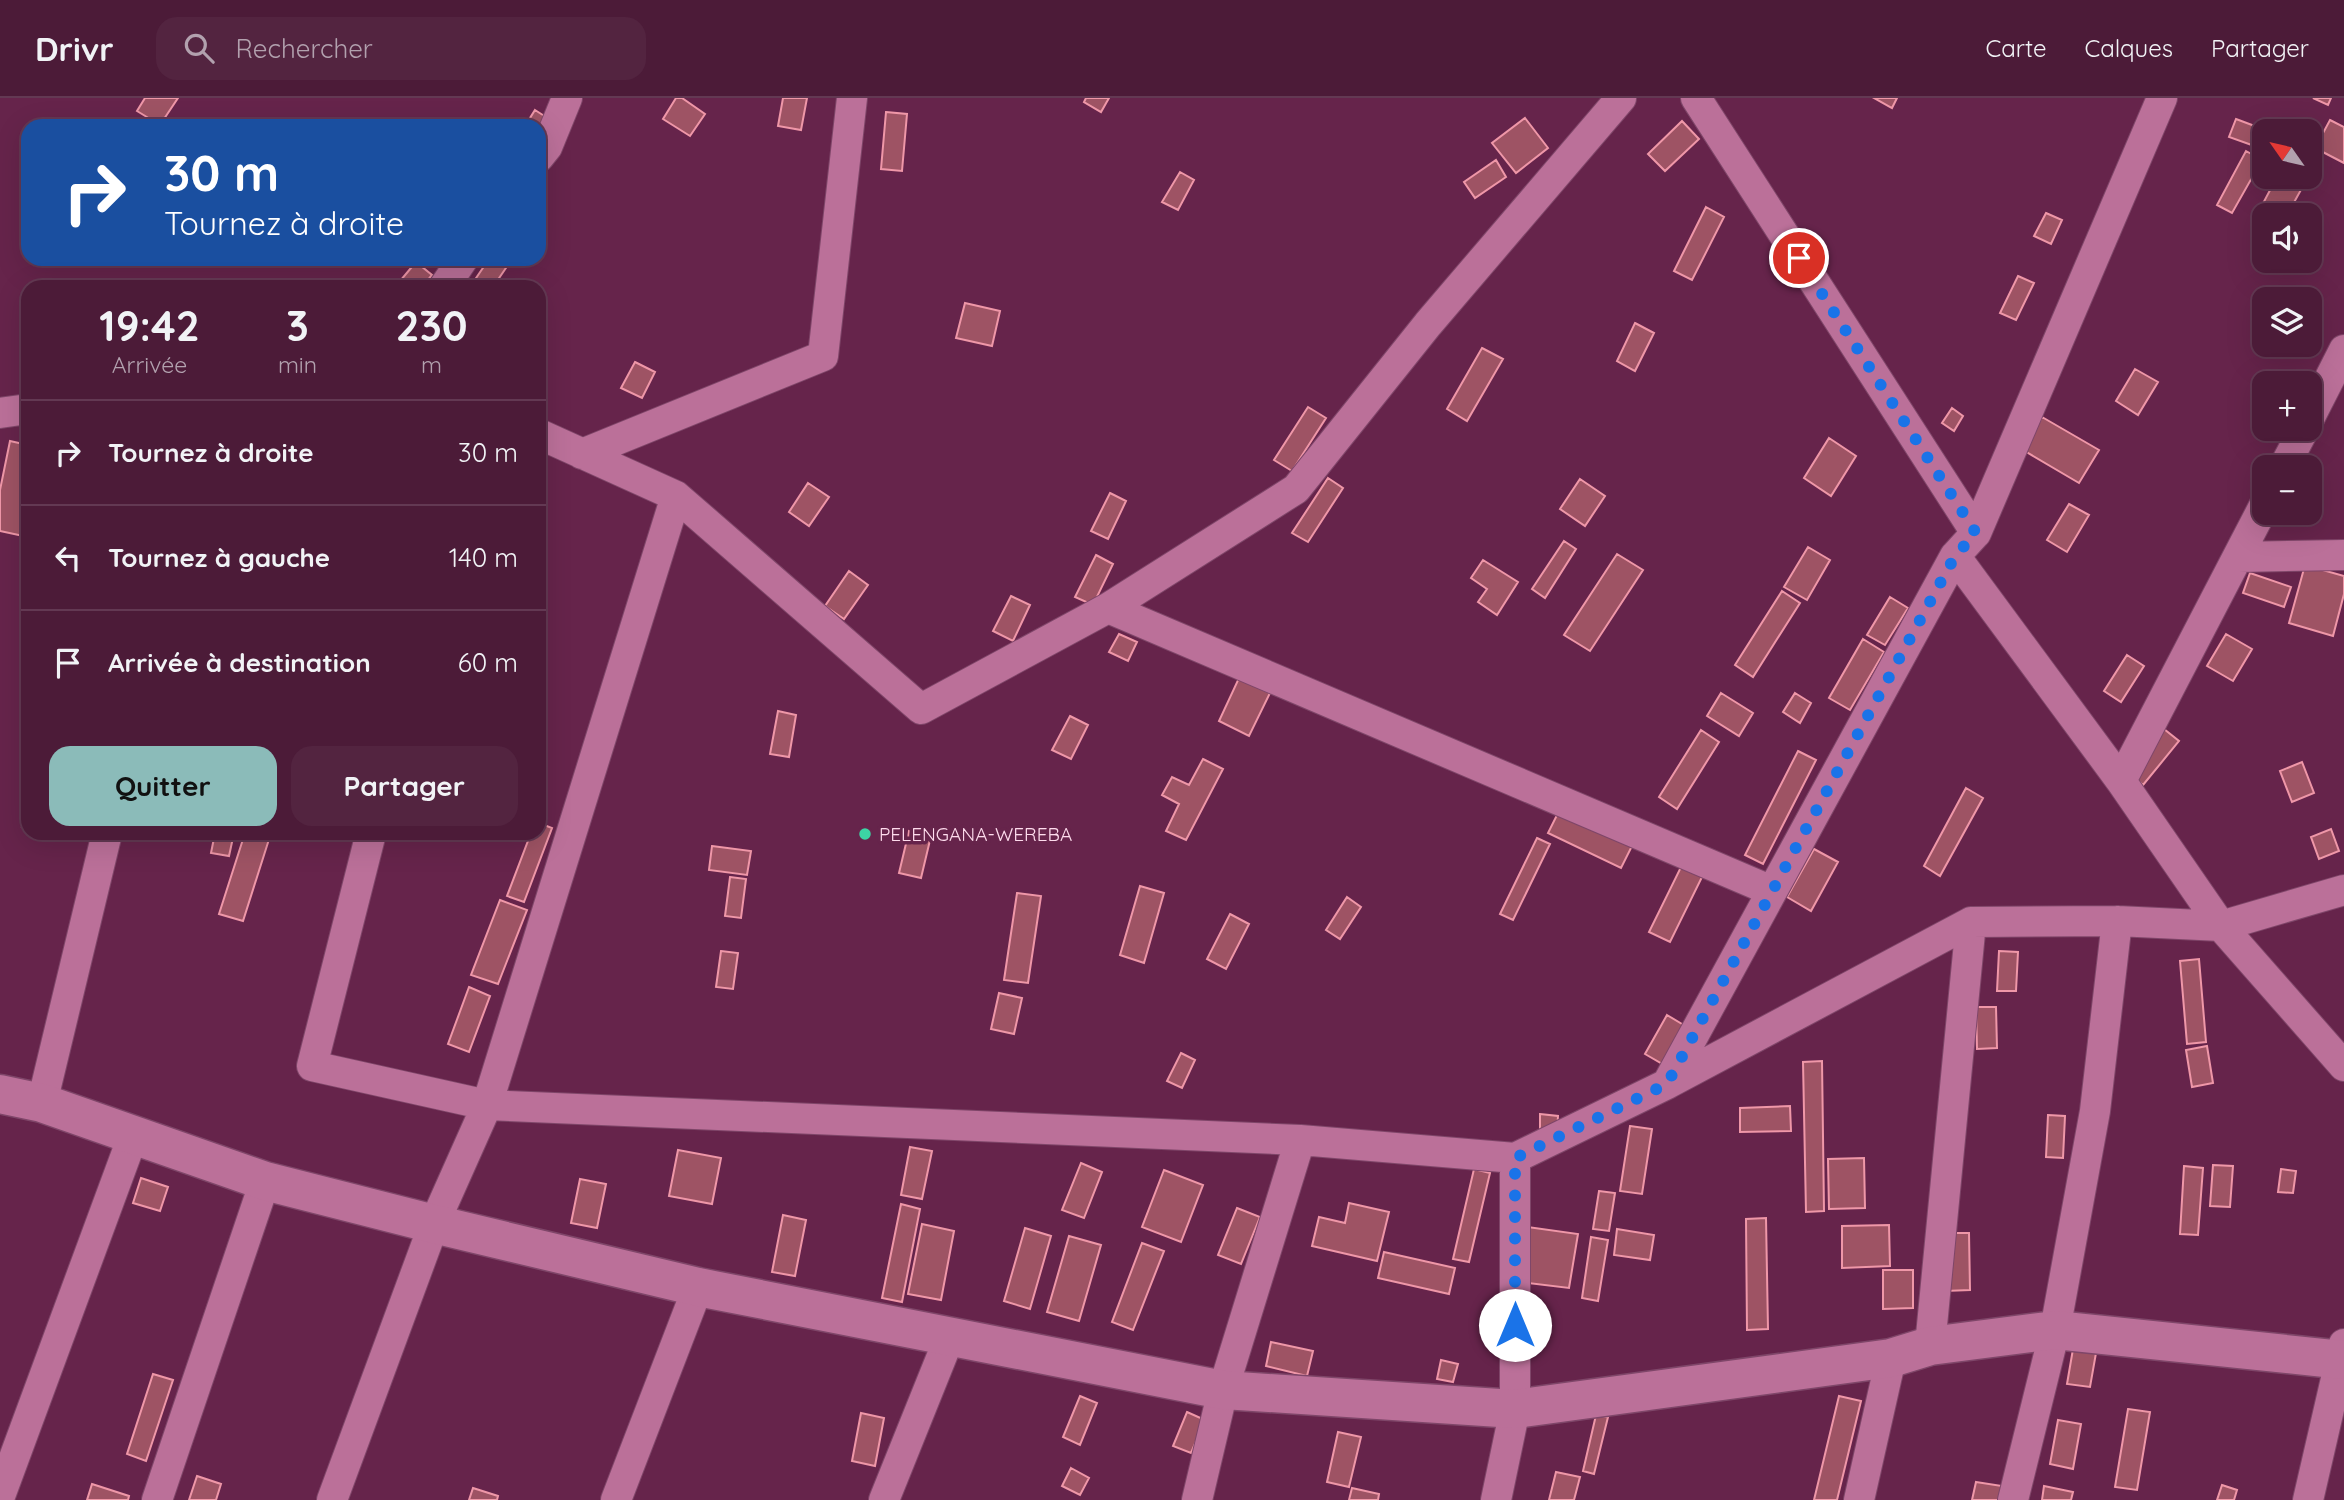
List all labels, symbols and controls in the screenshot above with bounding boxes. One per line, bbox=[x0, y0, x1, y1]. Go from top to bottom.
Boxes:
search box bbox=[156, 17, 646, 80]
text: Drivr bbox=[35, 28, 114, 69]
icon: search bbox=[180, 29, 218, 67]
text: Rechercher bbox=[236, 32, 373, 65]
text: Carte bbox=[1985, 33, 2047, 63]
text: Calques bbox=[2085, 33, 2173, 63]
text: Partager bbox=[2211, 33, 2309, 63]
north arrow bbox=[2252, 119, 2322, 189]
map controls bbox=[2252, 119, 2322, 525]
text: 30 m bbox=[164, 142, 279, 203]
icon: right bbox=[49, 147, 140, 238]
text: Tournez à droite bbox=[164, 203, 404, 243]
button: sound bbox=[2252, 203, 2322, 273]
pin bbox=[1769, 228, 1829, 288]
icon: arrive bbox=[1780, 239, 1818, 277]
button: layers bbox=[2252, 287, 2322, 357]
text: 19:42 bbox=[99, 299, 200, 352]
text: 3 bbox=[286, 299, 309, 352]
text: 230 bbox=[395, 299, 468, 352]
text: Arrivée bbox=[112, 350, 187, 379]
text: min bbox=[278, 350, 317, 379]
text: m bbox=[421, 350, 442, 379]
button: + bbox=[2252, 371, 2322, 441]
icon: right bbox=[49, 434, 87, 472]
text: Tournez à droite bbox=[108, 436, 313, 469]
text: 30 m bbox=[458, 436, 518, 469]
button: − bbox=[2252, 455, 2322, 525]
icon: left bbox=[49, 539, 87, 577]
text: Tournez à gauche bbox=[108, 541, 330, 574]
text: 140 m bbox=[449, 541, 518, 574]
icon: arrive bbox=[49, 644, 87, 682]
text: Arrivée à destination bbox=[108, 646, 371, 679]
text: 60 m bbox=[458, 646, 518, 679]
button: Quitter bbox=[49, 746, 277, 826]
button: Partager bbox=[291, 746, 518, 826]
place label: PELENGANA-WEREBA bbox=[879, 822, 1072, 846]
marker: PELENGANA-WEREBA bbox=[857, 826, 873, 842]
position arrow bbox=[1478, 1288, 1552, 1362]

